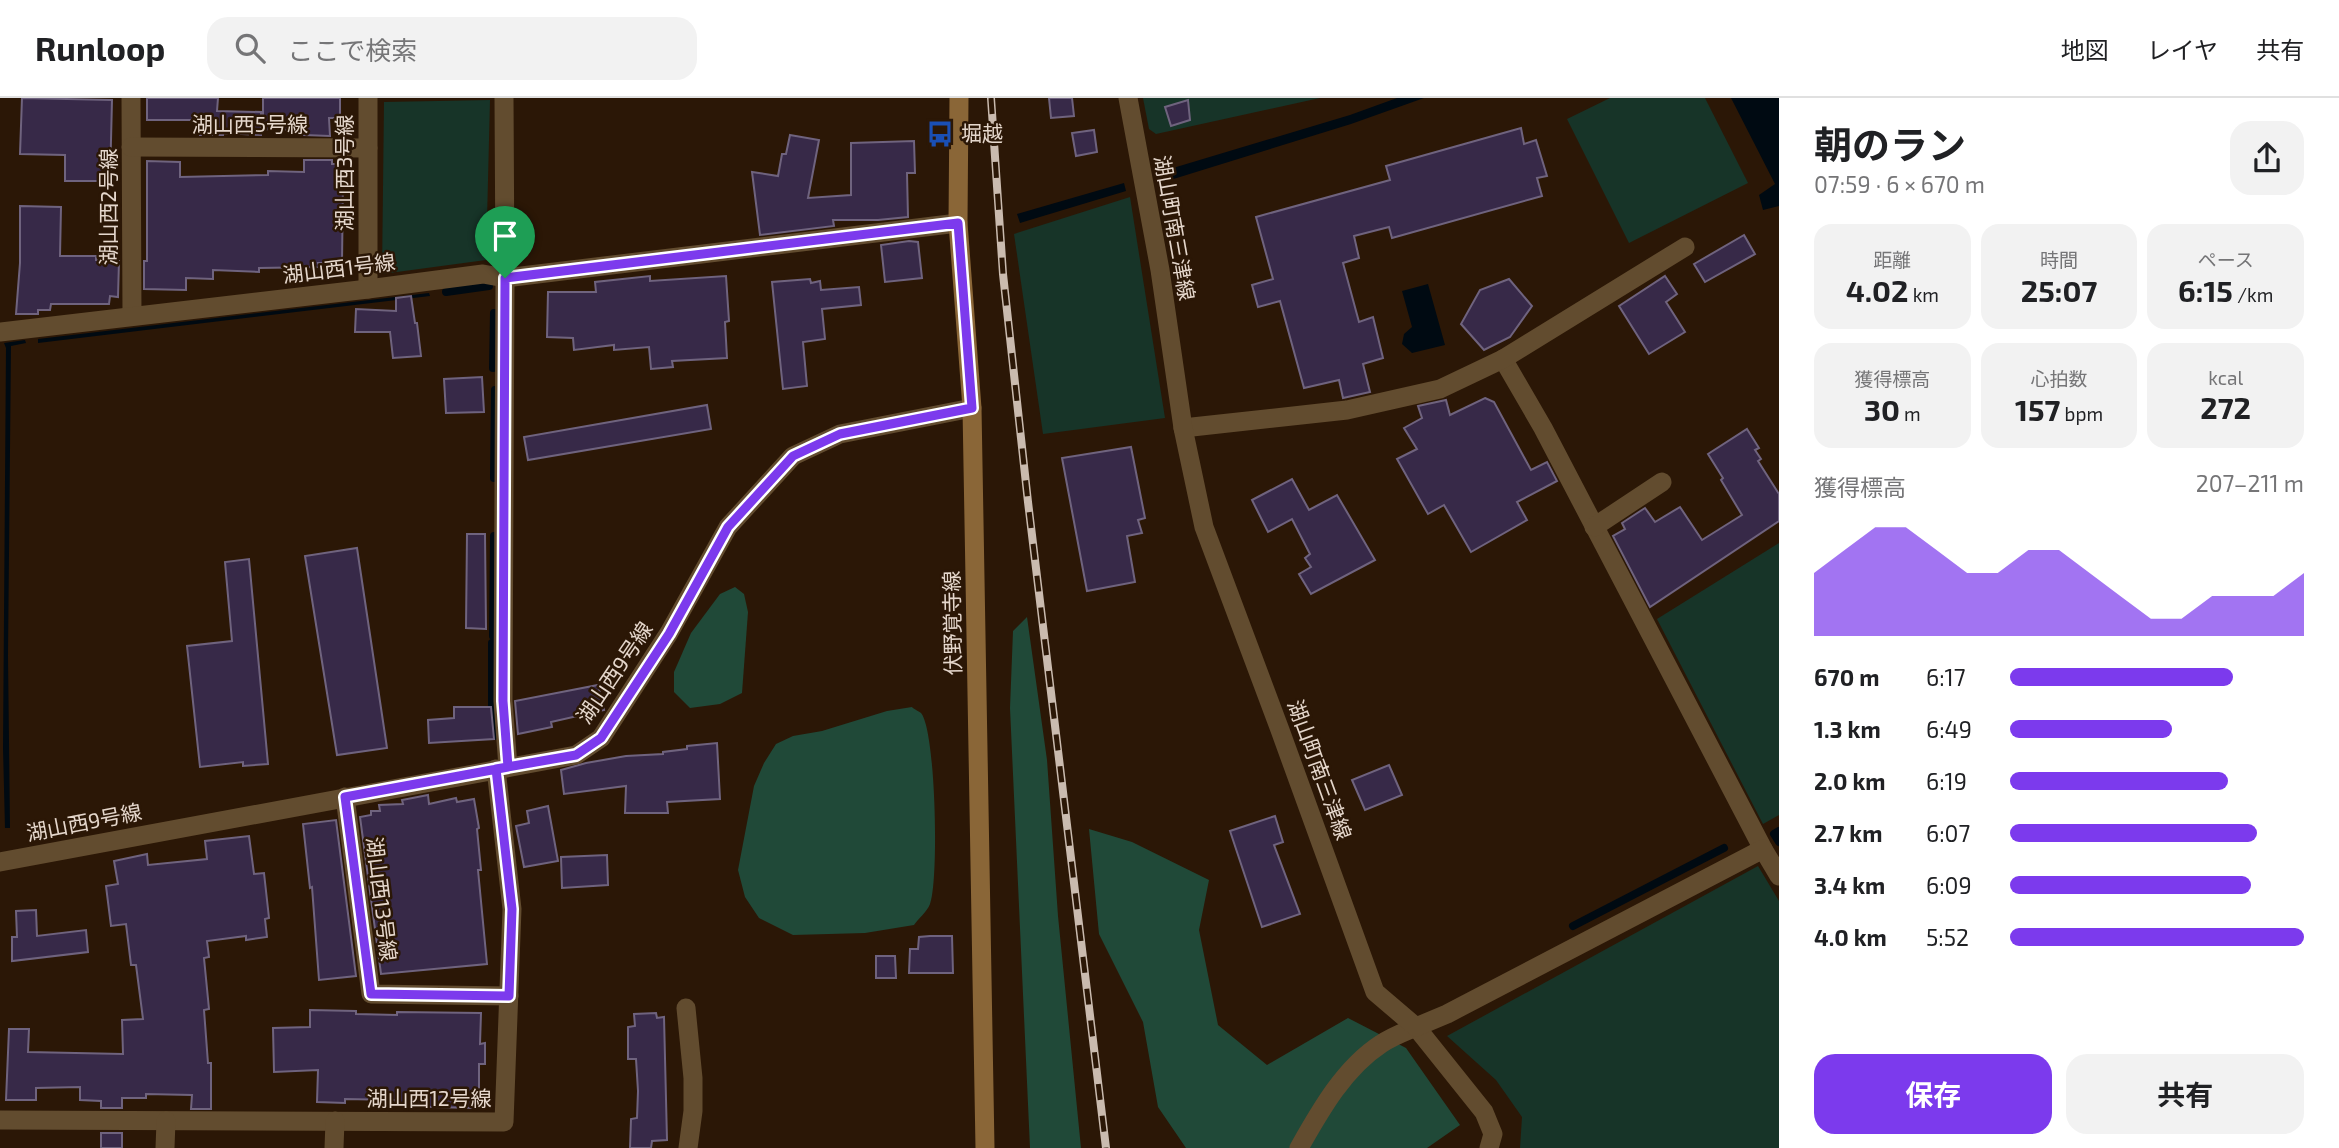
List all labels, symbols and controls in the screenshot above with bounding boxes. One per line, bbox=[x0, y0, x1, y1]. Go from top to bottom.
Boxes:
search box bbox=[207, 17, 697, 80]
text: Runloop bbox=[35, 28, 165, 68]
icon: search bbox=[231, 29, 269, 67]
text: ここで検索 bbox=[287, 34, 417, 65]
text: 地図 bbox=[2061, 35, 2109, 64]
text: レイヤ bbox=[2147, 35, 2218, 64]
text: 共有 bbox=[2256, 35, 2304, 64]
street label: 湖山西5号線 bbox=[192, 111, 308, 136]
street label: 湖山西3号線 bbox=[331, 115, 356, 231]
bus stop icon: 堀越 bbox=[925, 119, 955, 149]
place label: 堀越 bbox=[961, 120, 1003, 145]
text: 朝のラン bbox=[1814, 121, 1966, 167]
button: share bbox=[2230, 121, 2304, 195]
street label: 湖山西2号線 bbox=[95, 149, 120, 265]
street label: 湖山町南三津線 bbox=[1150, 153, 1201, 302]
text: 07:59 · 6 × 670 m bbox=[1814, 170, 1985, 198]
pin bbox=[475, 206, 535, 278]
icon: arrive bbox=[486, 217, 524, 255]
street label: 湖山西1号線 bbox=[281, 248, 397, 287]
text: 距離 bbox=[1873, 248, 1911, 271]
text: 時間 bbox=[2040, 248, 2078, 271]
text: ペース bbox=[2198, 248, 2254, 271]
text: 4.02 bbox=[1846, 272, 1908, 308]
text: 25:07 bbox=[2021, 272, 2097, 308]
text: 6:15 bbox=[2178, 272, 2233, 308]
text: km bbox=[1908, 283, 1939, 306]
text: /km bbox=[2233, 283, 2273, 306]
text: kcal bbox=[2208, 366, 2243, 389]
text: 獲得標高 bbox=[1854, 367, 1930, 390]
text: 心拍数 bbox=[2030, 367, 2088, 390]
text: 272 bbox=[2200, 389, 2251, 425]
text: 30 bbox=[1864, 391, 1900, 427]
text: 157 bbox=[2015, 391, 2060, 427]
text: m bbox=[1900, 402, 1921, 425]
text: bpm bbox=[2060, 402, 2103, 425]
text: 207–211 m bbox=[2196, 469, 2304, 497]
text: 獲得標高 bbox=[1814, 473, 1906, 501]
street label: 伏野覚寺線 bbox=[938, 570, 965, 676]
street label: 湖山西9号線 bbox=[571, 617, 657, 728]
text: 670 m bbox=[1814, 663, 1879, 691]
text: 6:17 bbox=[1926, 663, 1966, 691]
street label: 湖山町南三津線 bbox=[1284, 696, 1357, 843]
text: 1.3 km bbox=[1814, 715, 1881, 743]
text: 6:49 bbox=[1926, 715, 1972, 743]
text: 2.0 km bbox=[1814, 767, 1886, 795]
text: 6:19 bbox=[1926, 767, 1967, 795]
street label: 湖山西9号線 bbox=[24, 798, 144, 845]
text: 2.7 km bbox=[1814, 819, 1882, 847]
text: 6:07 bbox=[1926, 819, 1970, 847]
street label: 湖山西13号線 bbox=[362, 835, 403, 962]
text: 3.4 km bbox=[1814, 871, 1885, 899]
text: 6:09 bbox=[1926, 871, 1972, 899]
text: 4.0 km bbox=[1814, 923, 1887, 951]
text: 5:52 bbox=[1926, 923, 1969, 951]
button: 保存 bbox=[1814, 1054, 2052, 1134]
button: 共有 bbox=[2066, 1054, 2304, 1134]
street label: 湖山西12号線 bbox=[366, 1085, 492, 1110]

